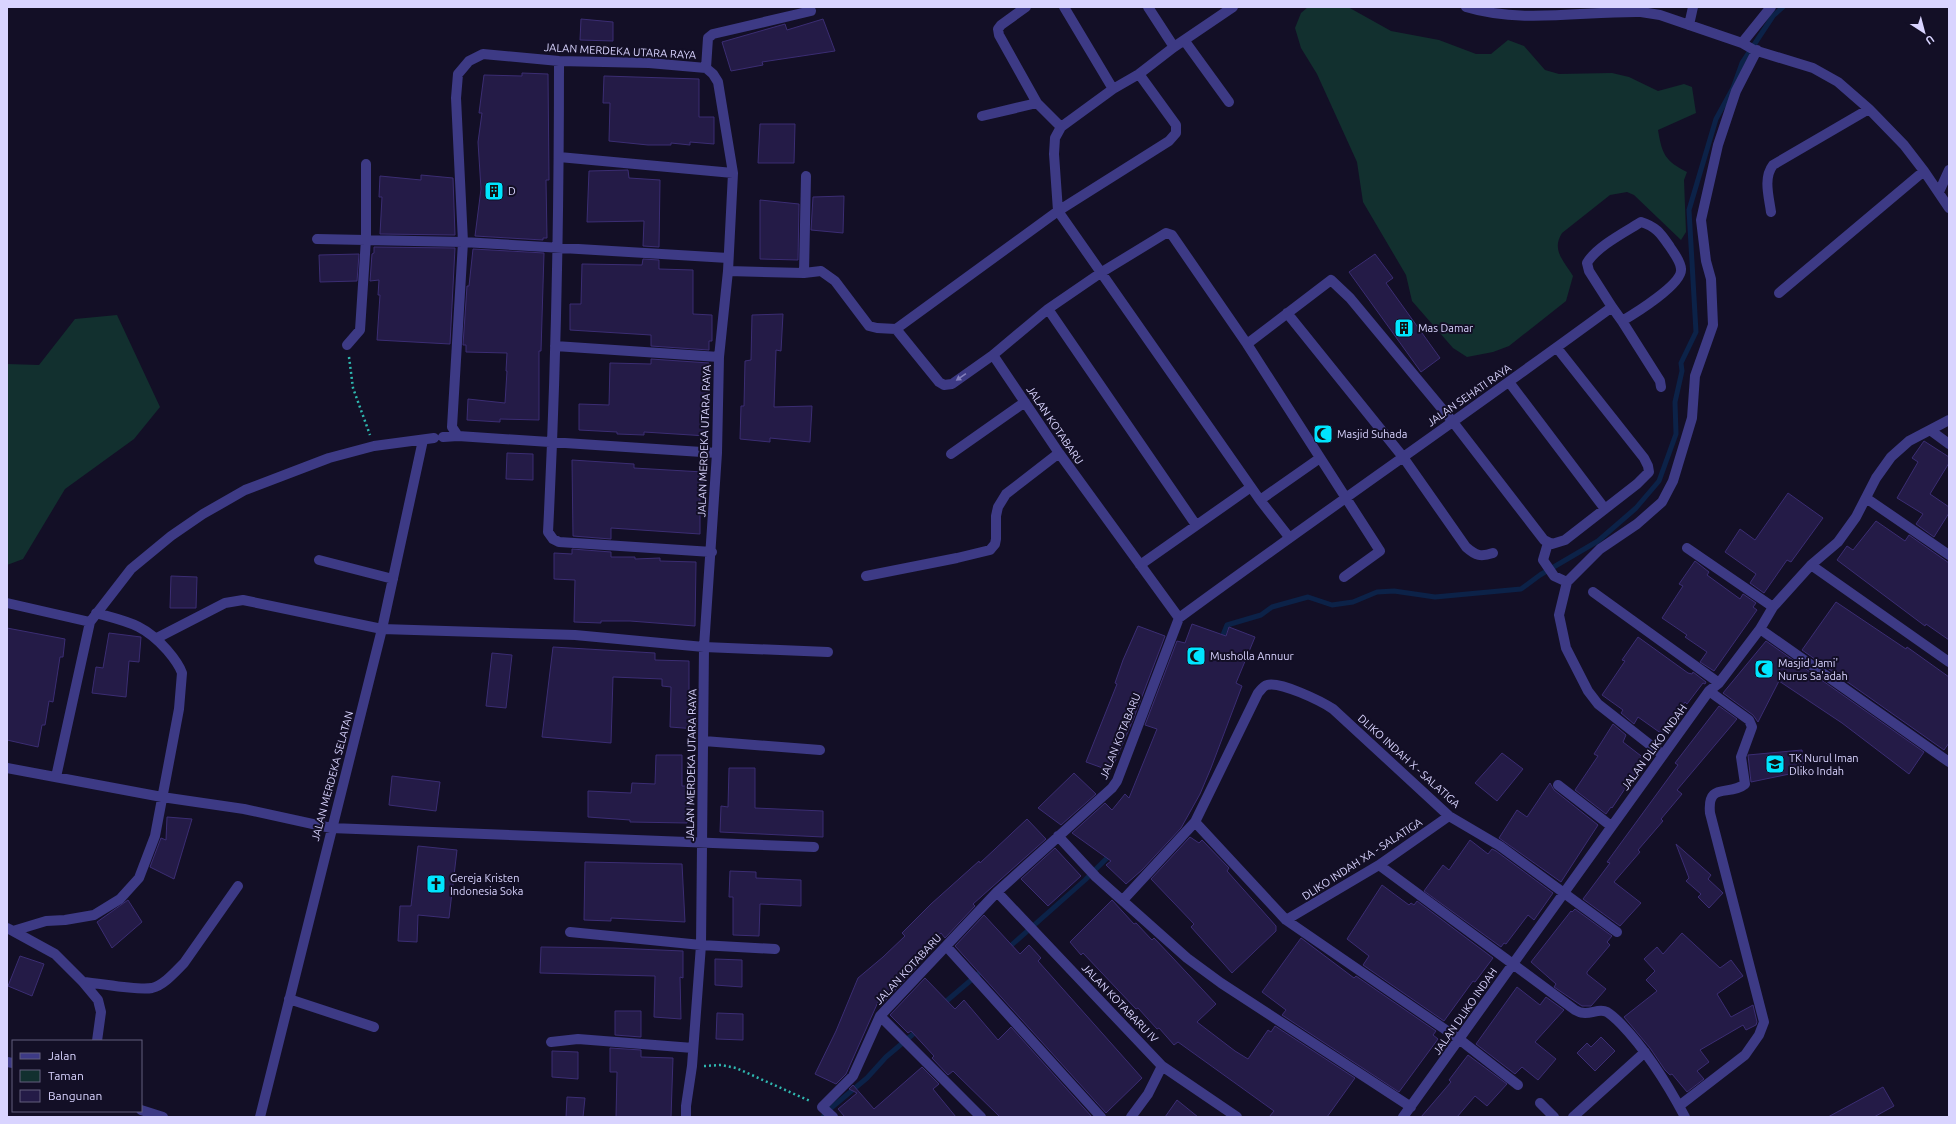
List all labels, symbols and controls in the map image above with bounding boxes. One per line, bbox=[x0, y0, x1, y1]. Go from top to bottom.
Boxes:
north arrow bbox=[1904, 12, 1944, 52]
text: U bbox=[1923, 33, 1937, 47]
street label: JALAN MERDEKA UTARA RAYA bbox=[544, 41, 697, 61]
building icon: D bbox=[483, 180, 505, 202]
place label: D bbox=[508, 185, 516, 197]
building icon: Mas Damar bbox=[1393, 317, 1415, 339]
place label: Mas Damar bbox=[1418, 322, 1474, 334]
street label: JALAN SEHATI RAYA bbox=[1425, 361, 1514, 429]
street label: JALAN MERDEKA UTARA RAYA bbox=[695, 364, 713, 517]
one-way arrow bbox=[956, 373, 967, 381]
street label: JALAN KOTABARU bbox=[1024, 384, 1086, 466]
mosque icon: Masjid Suhada bbox=[1312, 423, 1334, 445]
place label: Masjid Suhada bbox=[1337, 428, 1407, 440]
mosque icon: Musholla Annuur bbox=[1185, 645, 1207, 667]
place label: Musholla Annuur bbox=[1210, 650, 1295, 662]
place label: Masjid Jami' Nurus Sa'adah bbox=[1778, 657, 1848, 682]
mosque icon: Masjid Jami' Nurus Sa'adah bbox=[1753, 658, 1775, 680]
street label: JALAN MERDEKA UTARA RAYA bbox=[684, 688, 698, 841]
street label: JALAN KOTABARU bbox=[1097, 691, 1143, 781]
street label: JALAN DLIKO INDAH bbox=[1619, 702, 1689, 792]
street label: JALAN MERDEKA SELATAN bbox=[309, 710, 355, 842]
street label: DLIKO INDAH X - SALATIGA bbox=[1356, 712, 1463, 811]
place label: TK Nurul Iman Dliko Indah bbox=[1789, 752, 1859, 777]
school or university icon: TK Nurul Iman Dliko Indah bbox=[1764, 753, 1786, 775]
street label: DLIKO INDAH XA - SALATIGA bbox=[1300, 815, 1425, 902]
place label: Gereja Kristen Indonesia Soka bbox=[450, 872, 523, 897]
church icon: Gereja Kristen Indonesia Soka bbox=[425, 873, 447, 895]
street label: JALAN KOTABARU bbox=[872, 931, 944, 1007]
street label: JALAN KOTABARU IV bbox=[1079, 961, 1161, 1045]
street label: JALAN DLIKO INDAH bbox=[1431, 965, 1499, 1057]
legend bbox=[12, 1040, 142, 1112]
text: Jalan bbox=[48, 1049, 76, 1062]
text: Taman bbox=[48, 1069, 84, 1082]
text: Bangunan bbox=[48, 1089, 102, 1102]

